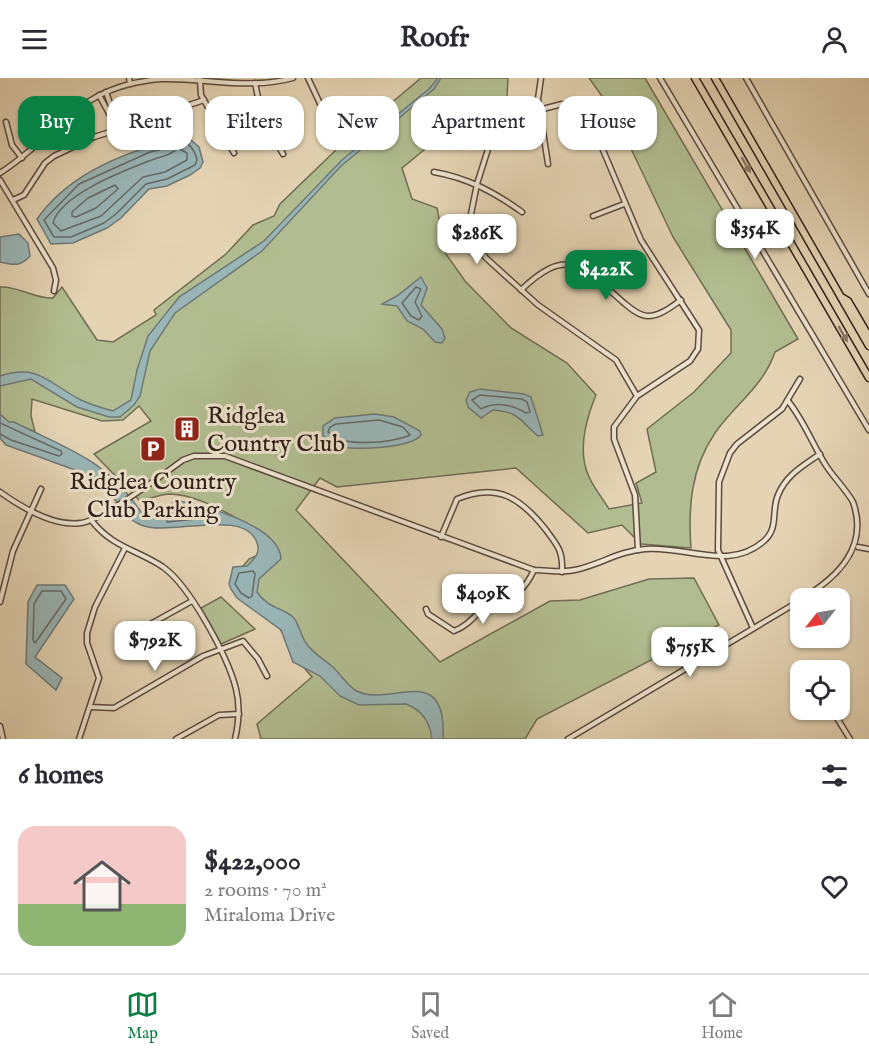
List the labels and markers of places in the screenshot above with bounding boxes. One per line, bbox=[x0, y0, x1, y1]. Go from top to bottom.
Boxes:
pin: $354K bbox=[713, 209, 797, 260]
pin: $286K bbox=[435, 214, 519, 265]
pin: $422K bbox=[564, 250, 648, 301]
place label: Ridglea Country Club bbox=[207, 401, 345, 460]
building icon: Ridglea Country Club bbox=[172, 414, 202, 444]
parking icon: Ridglea Country Club Parking bbox=[138, 434, 168, 464]
place label: Ridglea Country Club Parking bbox=[69, 467, 237, 526]
pin: $409K bbox=[441, 574, 525, 625]
pin: $792K bbox=[113, 621, 197, 672]
pin: $755K bbox=[648, 627, 732, 678]

